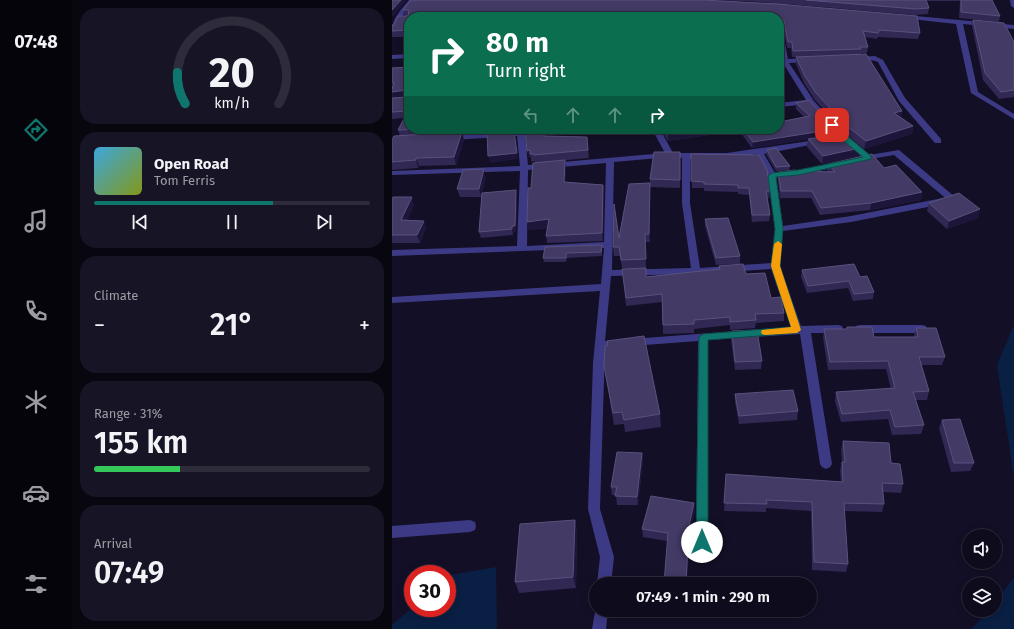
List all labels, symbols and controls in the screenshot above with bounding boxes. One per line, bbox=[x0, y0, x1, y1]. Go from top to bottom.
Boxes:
text: 80 m bbox=[486, 26, 549, 59]
icon: right bbox=[420, 28, 472, 80]
text: 07:48 bbox=[14, 31, 58, 53]
text: 20 bbox=[209, 48, 255, 98]
text: Turn right bbox=[486, 60, 566, 82]
text: km/h bbox=[214, 95, 250, 112]
icon: left bbox=[520, 104, 542, 126]
icon: ahead bbox=[562, 104, 584, 126]
icon: ahead bbox=[604, 104, 626, 126]
icon: right bbox=[646, 104, 668, 126]
pin bbox=[815, 108, 849, 142]
icon: arrive bbox=[821, 114, 843, 136]
icon: directions bbox=[22, 116, 50, 144]
text: Open Road bbox=[154, 155, 229, 173]
text: Tom Ferris bbox=[154, 173, 215, 188]
icon: music bbox=[22, 207, 50, 235]
icon: previous bbox=[129, 211, 151, 233]
icon: pause bbox=[221, 211, 243, 233]
icon: next bbox=[313, 211, 335, 233]
text: Climate bbox=[94, 288, 138, 303]
icon: phone bbox=[22, 297, 50, 325]
text: 21° bbox=[210, 307, 254, 343]
text: − bbox=[94, 312, 105, 339]
text: + bbox=[359, 312, 370, 339]
icon: climate bbox=[22, 388, 50, 416]
text: Range · 31% bbox=[94, 406, 163, 421]
text: 155 km bbox=[94, 425, 188, 461]
icon: car bbox=[22, 479, 50, 507]
position arrow bbox=[681, 521, 723, 563]
map controls bbox=[962, 529, 1002, 617]
button: sound bbox=[962, 529, 1002, 569]
text: Arrival bbox=[94, 536, 132, 551]
text: 07:49 bbox=[94, 555, 164, 591]
speed limit sign: 30 bbox=[404, 565, 456, 617]
icon: filters bbox=[22, 570, 50, 598]
button: layers bbox=[962, 577, 1002, 617]
text: 07:49 · 1 min · 290 m bbox=[636, 588, 770, 606]

